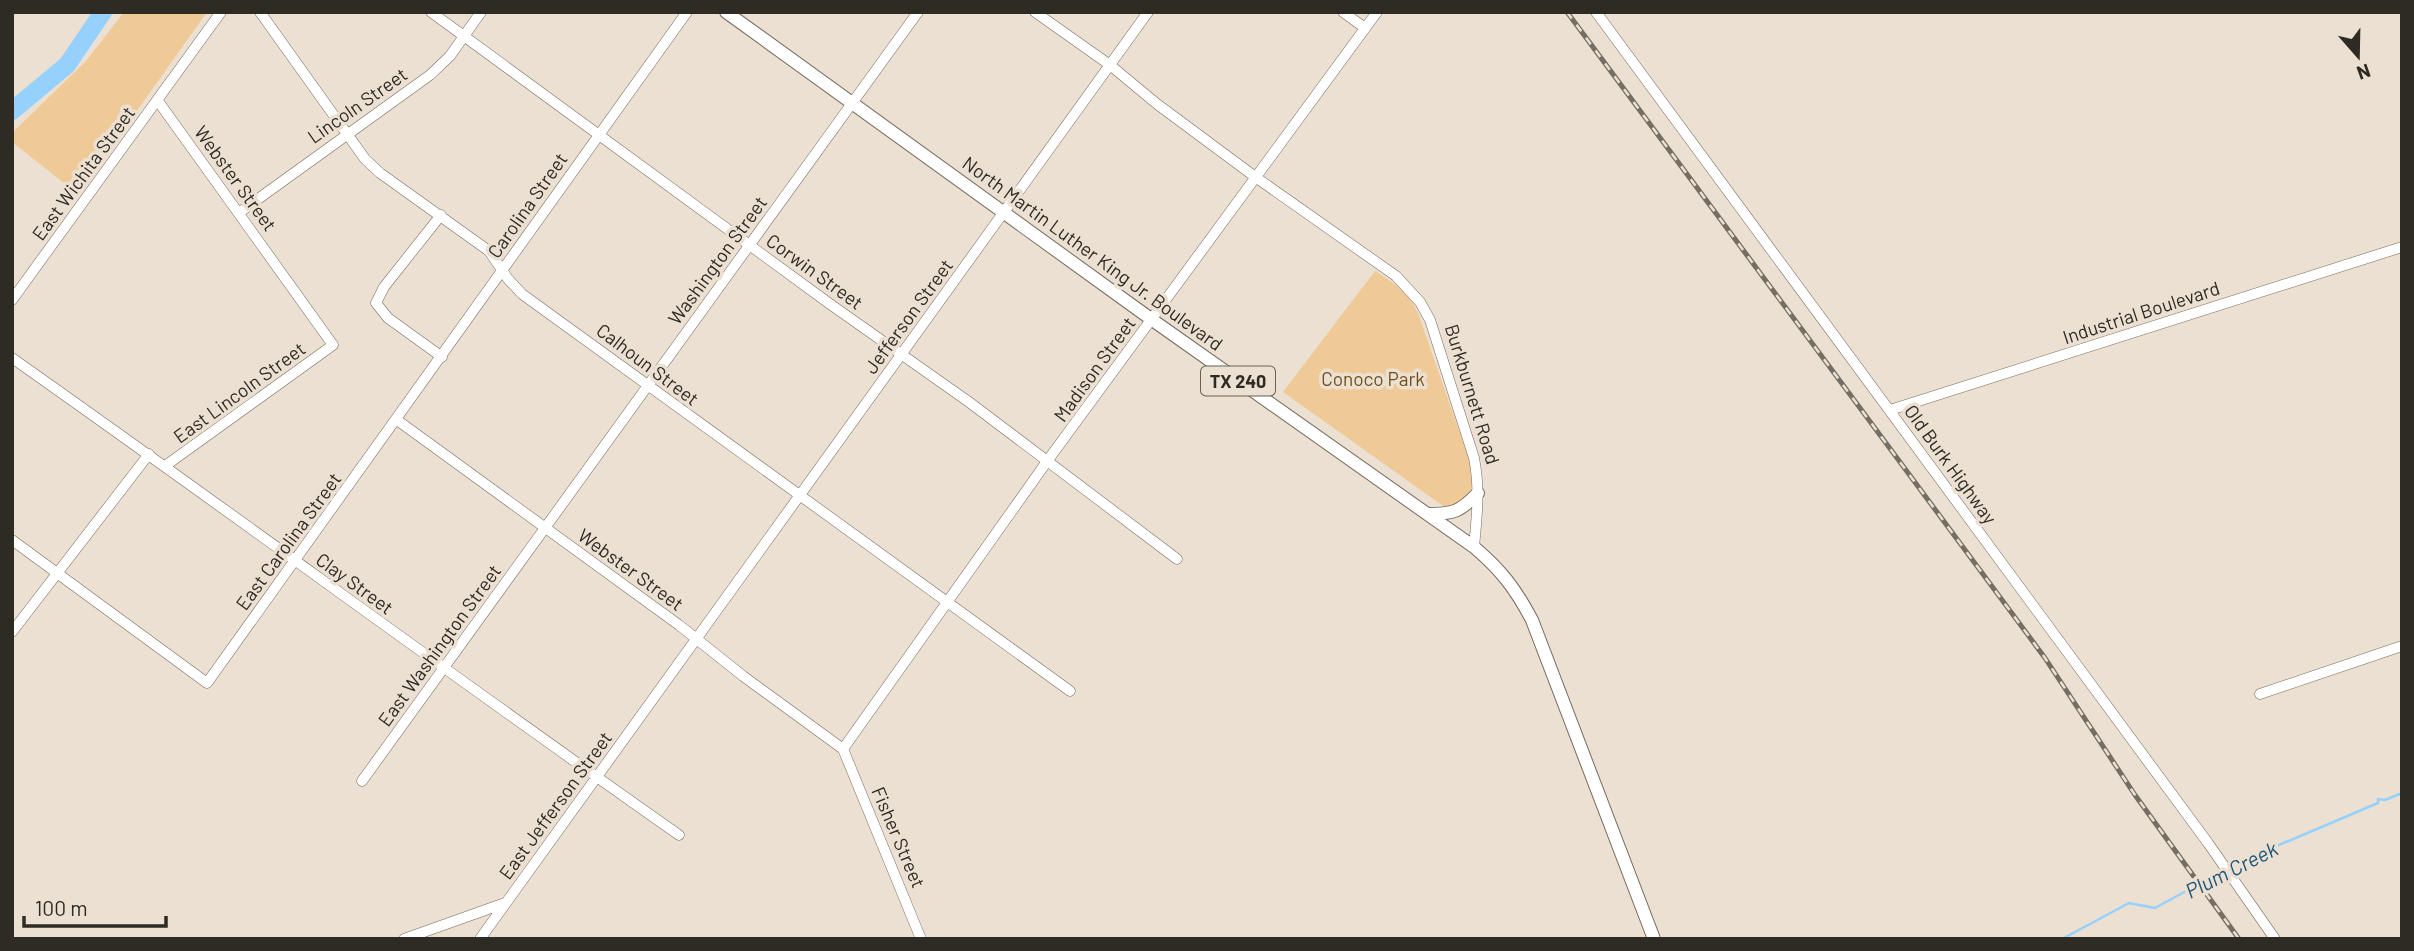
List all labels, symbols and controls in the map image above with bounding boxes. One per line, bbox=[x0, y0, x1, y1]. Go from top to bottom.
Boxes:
north arrow bbox=[2323, 21, 2393, 91]
text: N bbox=[2354, 59, 2374, 85]
street label: Lincoln Street bbox=[303, 62, 411, 148]
street label: East Wichita Street bbox=[27, 102, 139, 244]
street label: Webster Street bbox=[190, 121, 282, 235]
street label: Carolina Street bbox=[482, 148, 572, 262]
street label: North Martin Luther King Jr. Boulevard bbox=[958, 151, 1228, 355]
street label: Washington Street bbox=[663, 191, 771, 329]
street label: Corwin Street bbox=[762, 228, 868, 314]
street label: Jefferson Street bbox=[859, 254, 957, 378]
street label: Industrial Boulevard bbox=[2060, 276, 2222, 348]
street label: Madison Street bbox=[1048, 312, 1140, 426]
street label: Calhoun Street bbox=[592, 318, 704, 410]
street label: Burkburnett Road bbox=[1441, 321, 1505, 467]
street label: East Lincoln Street bbox=[169, 336, 309, 448]
road number: TX 240 bbox=[1201, 366, 1275, 396]
park label: Conoco Park bbox=[1321, 367, 1425, 390]
street label: Old Burk Highway bbox=[1900, 400, 2002, 528]
street label: East Carolina Street bbox=[230, 468, 346, 614]
street label: Webster Street bbox=[574, 523, 688, 615]
street label: Clay Street bbox=[312, 547, 398, 619]
street label: East Washington Street bbox=[373, 560, 505, 730]
street label: East Jefferson Street bbox=[494, 727, 616, 883]
street label: Fisher Street bbox=[867, 783, 931, 891]
water label: Plum Creek bbox=[2181, 835, 2282, 903]
scale bar bbox=[24, 884, 166, 928]
text: 100 m bbox=[35, 895, 88, 920]

